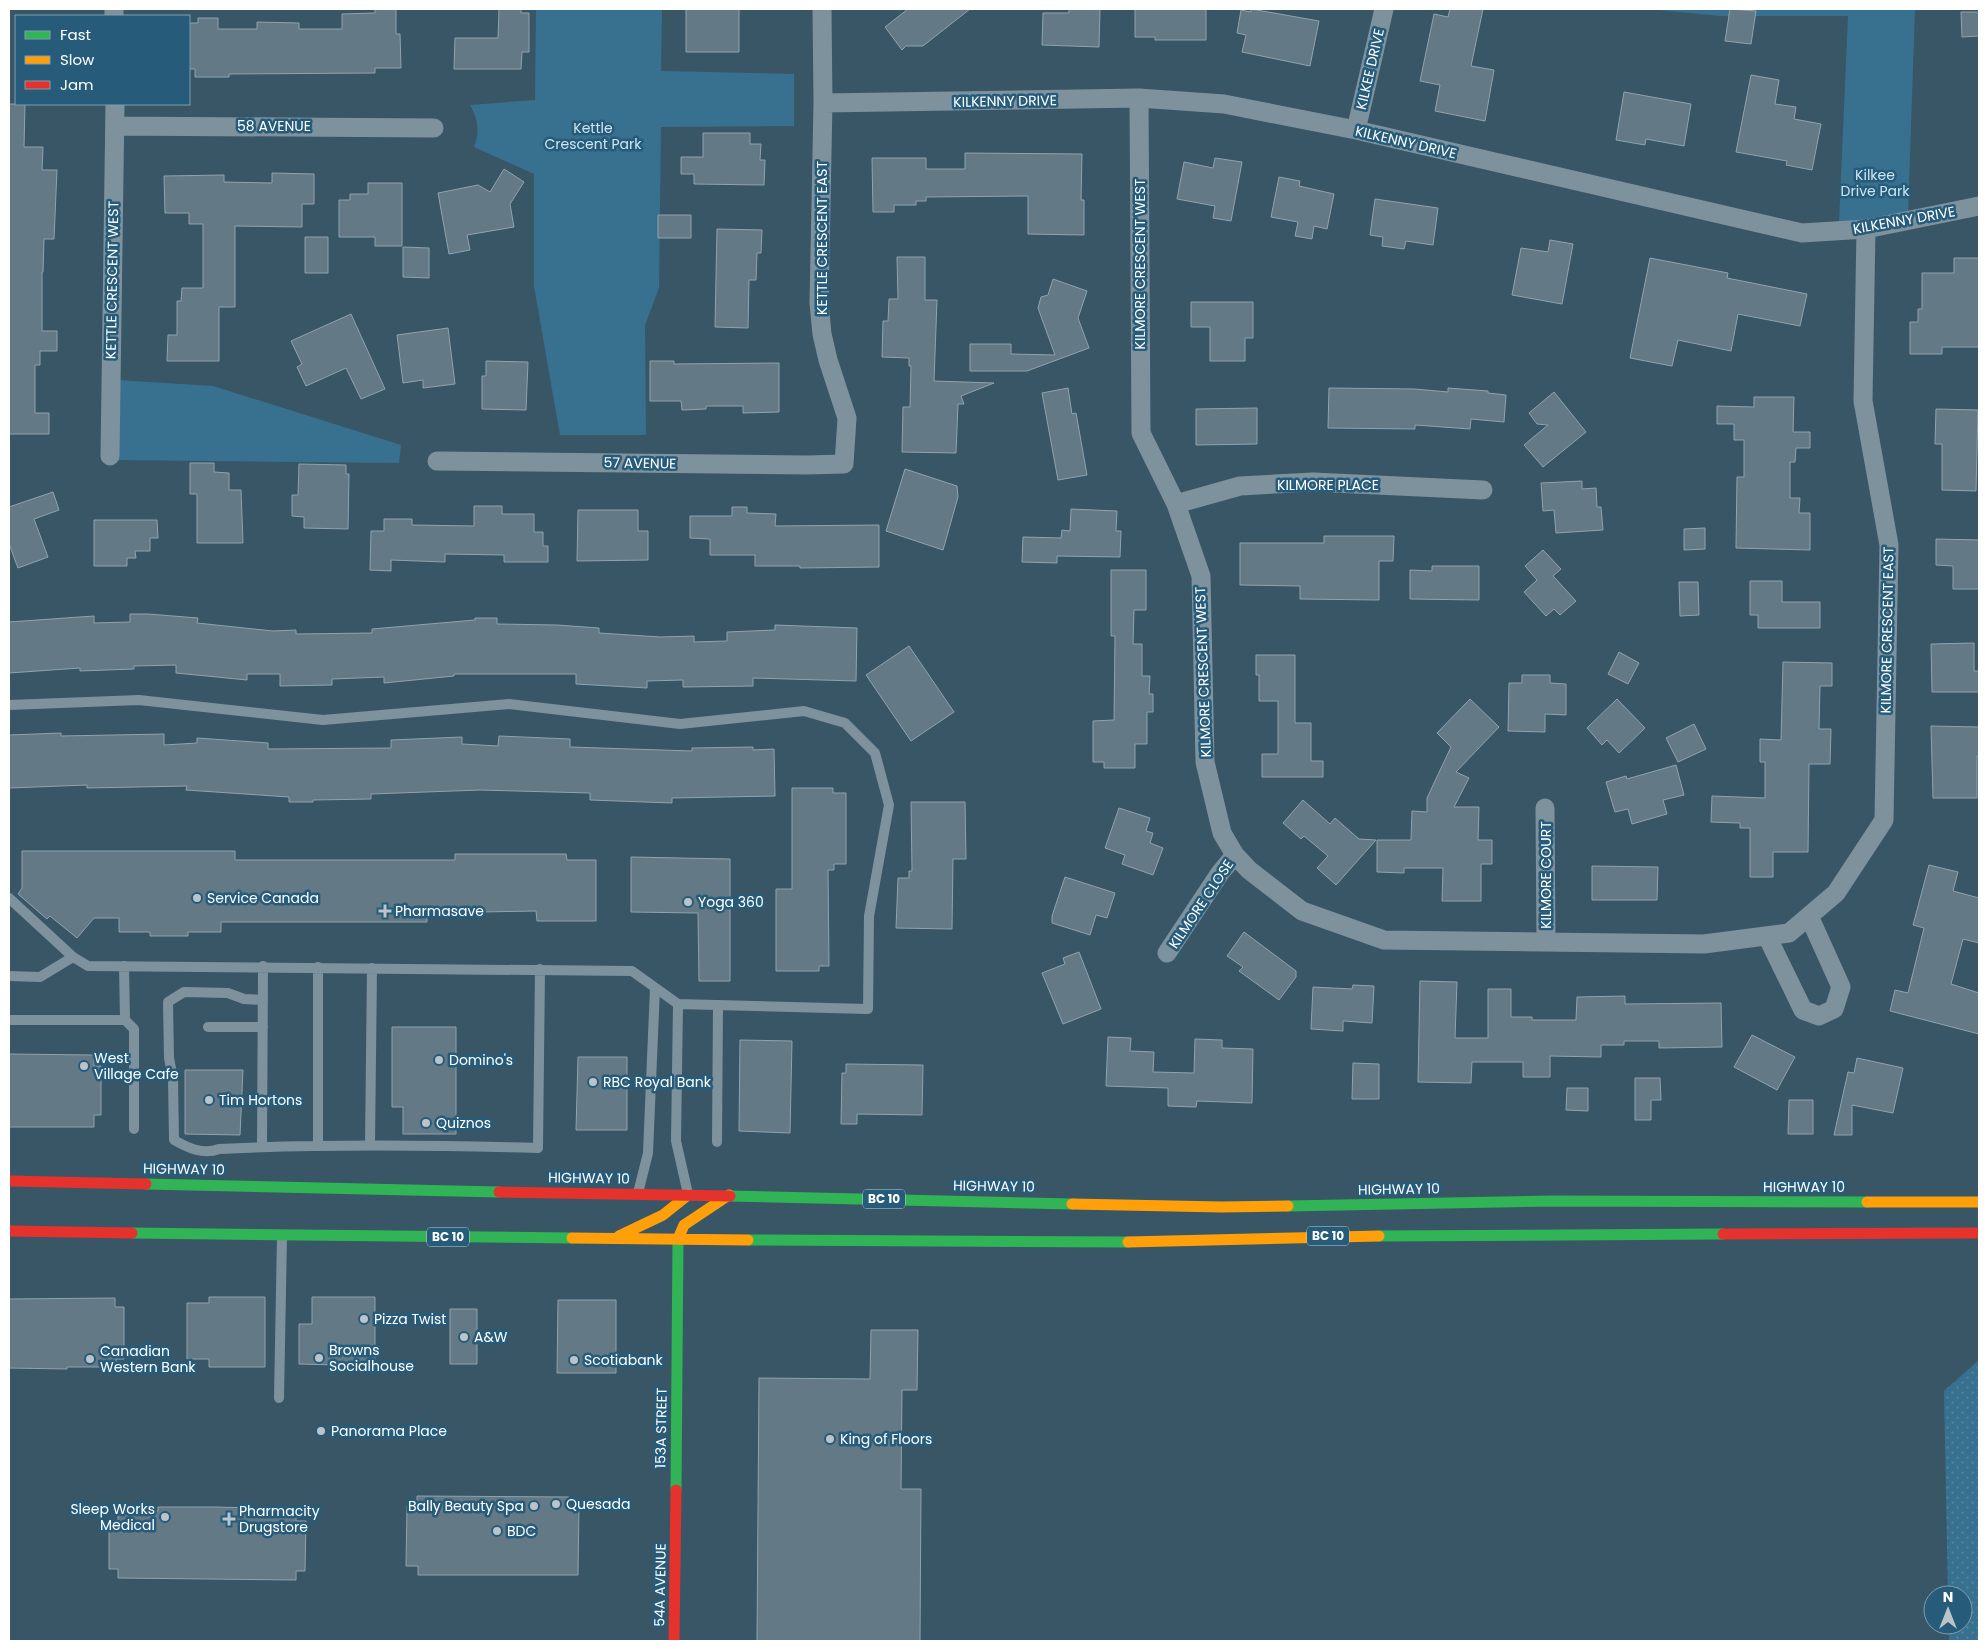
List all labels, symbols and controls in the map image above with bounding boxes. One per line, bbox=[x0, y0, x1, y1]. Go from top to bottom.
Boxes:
legend bbox=[15, 15, 190, 105]
text: Fast bbox=[60, 24, 91, 45]
street label: KILKEE DRIVE bbox=[1351, 26, 1389, 112]
text: Slow bbox=[60, 49, 95, 70]
text: Jam bbox=[60, 74, 94, 95]
street label: KILKENNY DRIVE bbox=[953, 90, 1057, 112]
street label: 58 AVENUE bbox=[237, 116, 311, 136]
park label: Kettle Crescent Park bbox=[545, 118, 642, 154]
street label: KILKENNY DRIVE bbox=[1353, 121, 1459, 163]
street label: KETTLE CRESCENT EAST bbox=[812, 161, 832, 315]
park label: Kilkee Drive Park bbox=[1841, 165, 1910, 201]
street label: KILMORE CRESCENT WEST bbox=[1130, 178, 1150, 349]
street label: KETTLE CRESCENT WEST bbox=[101, 200, 123, 359]
street label: KILKENNY DRIVE bbox=[1851, 201, 1957, 239]
street label: 57 AVENUE bbox=[603, 452, 677, 474]
street label: KILMORE PLACE bbox=[1277, 475, 1379, 495]
street label: KILMORE CRESCENT EAST bbox=[1876, 546, 1898, 713]
street label: KILMORE CRESCENT WEST bbox=[1190, 586, 1216, 758]
street label: KILMORE COURT bbox=[1536, 821, 1556, 929]
street label: KILMORE CLOSE bbox=[1164, 855, 1238, 953]
place label: Service Canada bbox=[207, 888, 319, 908]
marker: Service Canada bbox=[191, 892, 203, 904]
place label: Yoga 360 bbox=[698, 892, 764, 912]
marker: Yoga 360 bbox=[682, 896, 694, 908]
place label: Pharmasave bbox=[395, 901, 484, 921]
marker: Pharmasave bbox=[379, 905, 391, 917]
place label: West Village Cafe bbox=[94, 1048, 179, 1084]
place label: Domino's bbox=[449, 1050, 513, 1070]
marker: Domino's bbox=[433, 1054, 445, 1066]
marker: West Village Cafe bbox=[78, 1060, 90, 1072]
place label: RBC Royal Bank bbox=[603, 1072, 712, 1092]
marker: RBC Royal Bank bbox=[587, 1076, 599, 1088]
place label: Tim Hortons bbox=[219, 1090, 302, 1110]
marker: Tim Hortons bbox=[203, 1094, 215, 1106]
place label: Quiznos bbox=[436, 1113, 491, 1133]
marker: Quiznos bbox=[420, 1117, 432, 1129]
street label: HIGHWAY 10 bbox=[143, 1158, 225, 1180]
street label: HIGHWAY 10 bbox=[548, 1167, 630, 1189]
street label: HIGHWAY 10 bbox=[953, 1175, 1035, 1197]
street label: HIGHWAY 10 bbox=[1763, 1177, 1845, 1197]
street label: HIGHWAY 10 bbox=[1358, 1178, 1440, 1200]
road number: BC 10 bbox=[863, 1190, 905, 1208]
road number: BC 10 bbox=[1307, 1226, 1349, 1246]
road number: BC 10 bbox=[427, 1228, 469, 1246]
place label: Pizza Twist bbox=[374, 1309, 446, 1329]
marker: Pizza Twist bbox=[358, 1313, 370, 1325]
place label: A&W bbox=[474, 1327, 508, 1347]
marker: A&W bbox=[458, 1331, 470, 1343]
place label: Browns Socialhouse bbox=[329, 1340, 414, 1376]
place label: Canadian Western Bank bbox=[100, 1341, 196, 1377]
place label: Scotiabank bbox=[584, 1350, 664, 1370]
marker: Browns Socialhouse bbox=[313, 1352, 325, 1364]
marker: Canadian Western Bank bbox=[84, 1353, 96, 1365]
marker: Scotiabank bbox=[568, 1354, 580, 1366]
street label: 153A STREET bbox=[650, 1387, 672, 1469]
place label: Panorama Place bbox=[331, 1421, 447, 1441]
marker: Panorama Place bbox=[315, 1425, 327, 1437]
place label: King of Floors bbox=[840, 1429, 932, 1449]
marker: King of Floors bbox=[824, 1433, 836, 1445]
place label: Quesada bbox=[566, 1494, 630, 1514]
place label: Bally Beauty Spa bbox=[408, 1496, 524, 1516]
marker: Quesada bbox=[550, 1498, 562, 1510]
place label: Sleep Works Medical bbox=[70, 1499, 155, 1535]
marker: Bally Beauty Spa bbox=[528, 1500, 540, 1512]
place label: Pharmacity Drugstore bbox=[239, 1501, 320, 1537]
marker: Sleep Works Medical bbox=[159, 1511, 171, 1523]
marker: Pharmacity Drugstore bbox=[223, 1513, 235, 1525]
place label: BDC bbox=[507, 1521, 536, 1541]
marker: BDC bbox=[491, 1525, 503, 1537]
street label: 54A AVENUE bbox=[649, 1543, 671, 1627]
north arrow bbox=[1923, 1585, 1973, 1635]
text: N bbox=[1943, 1587, 1953, 1607]

